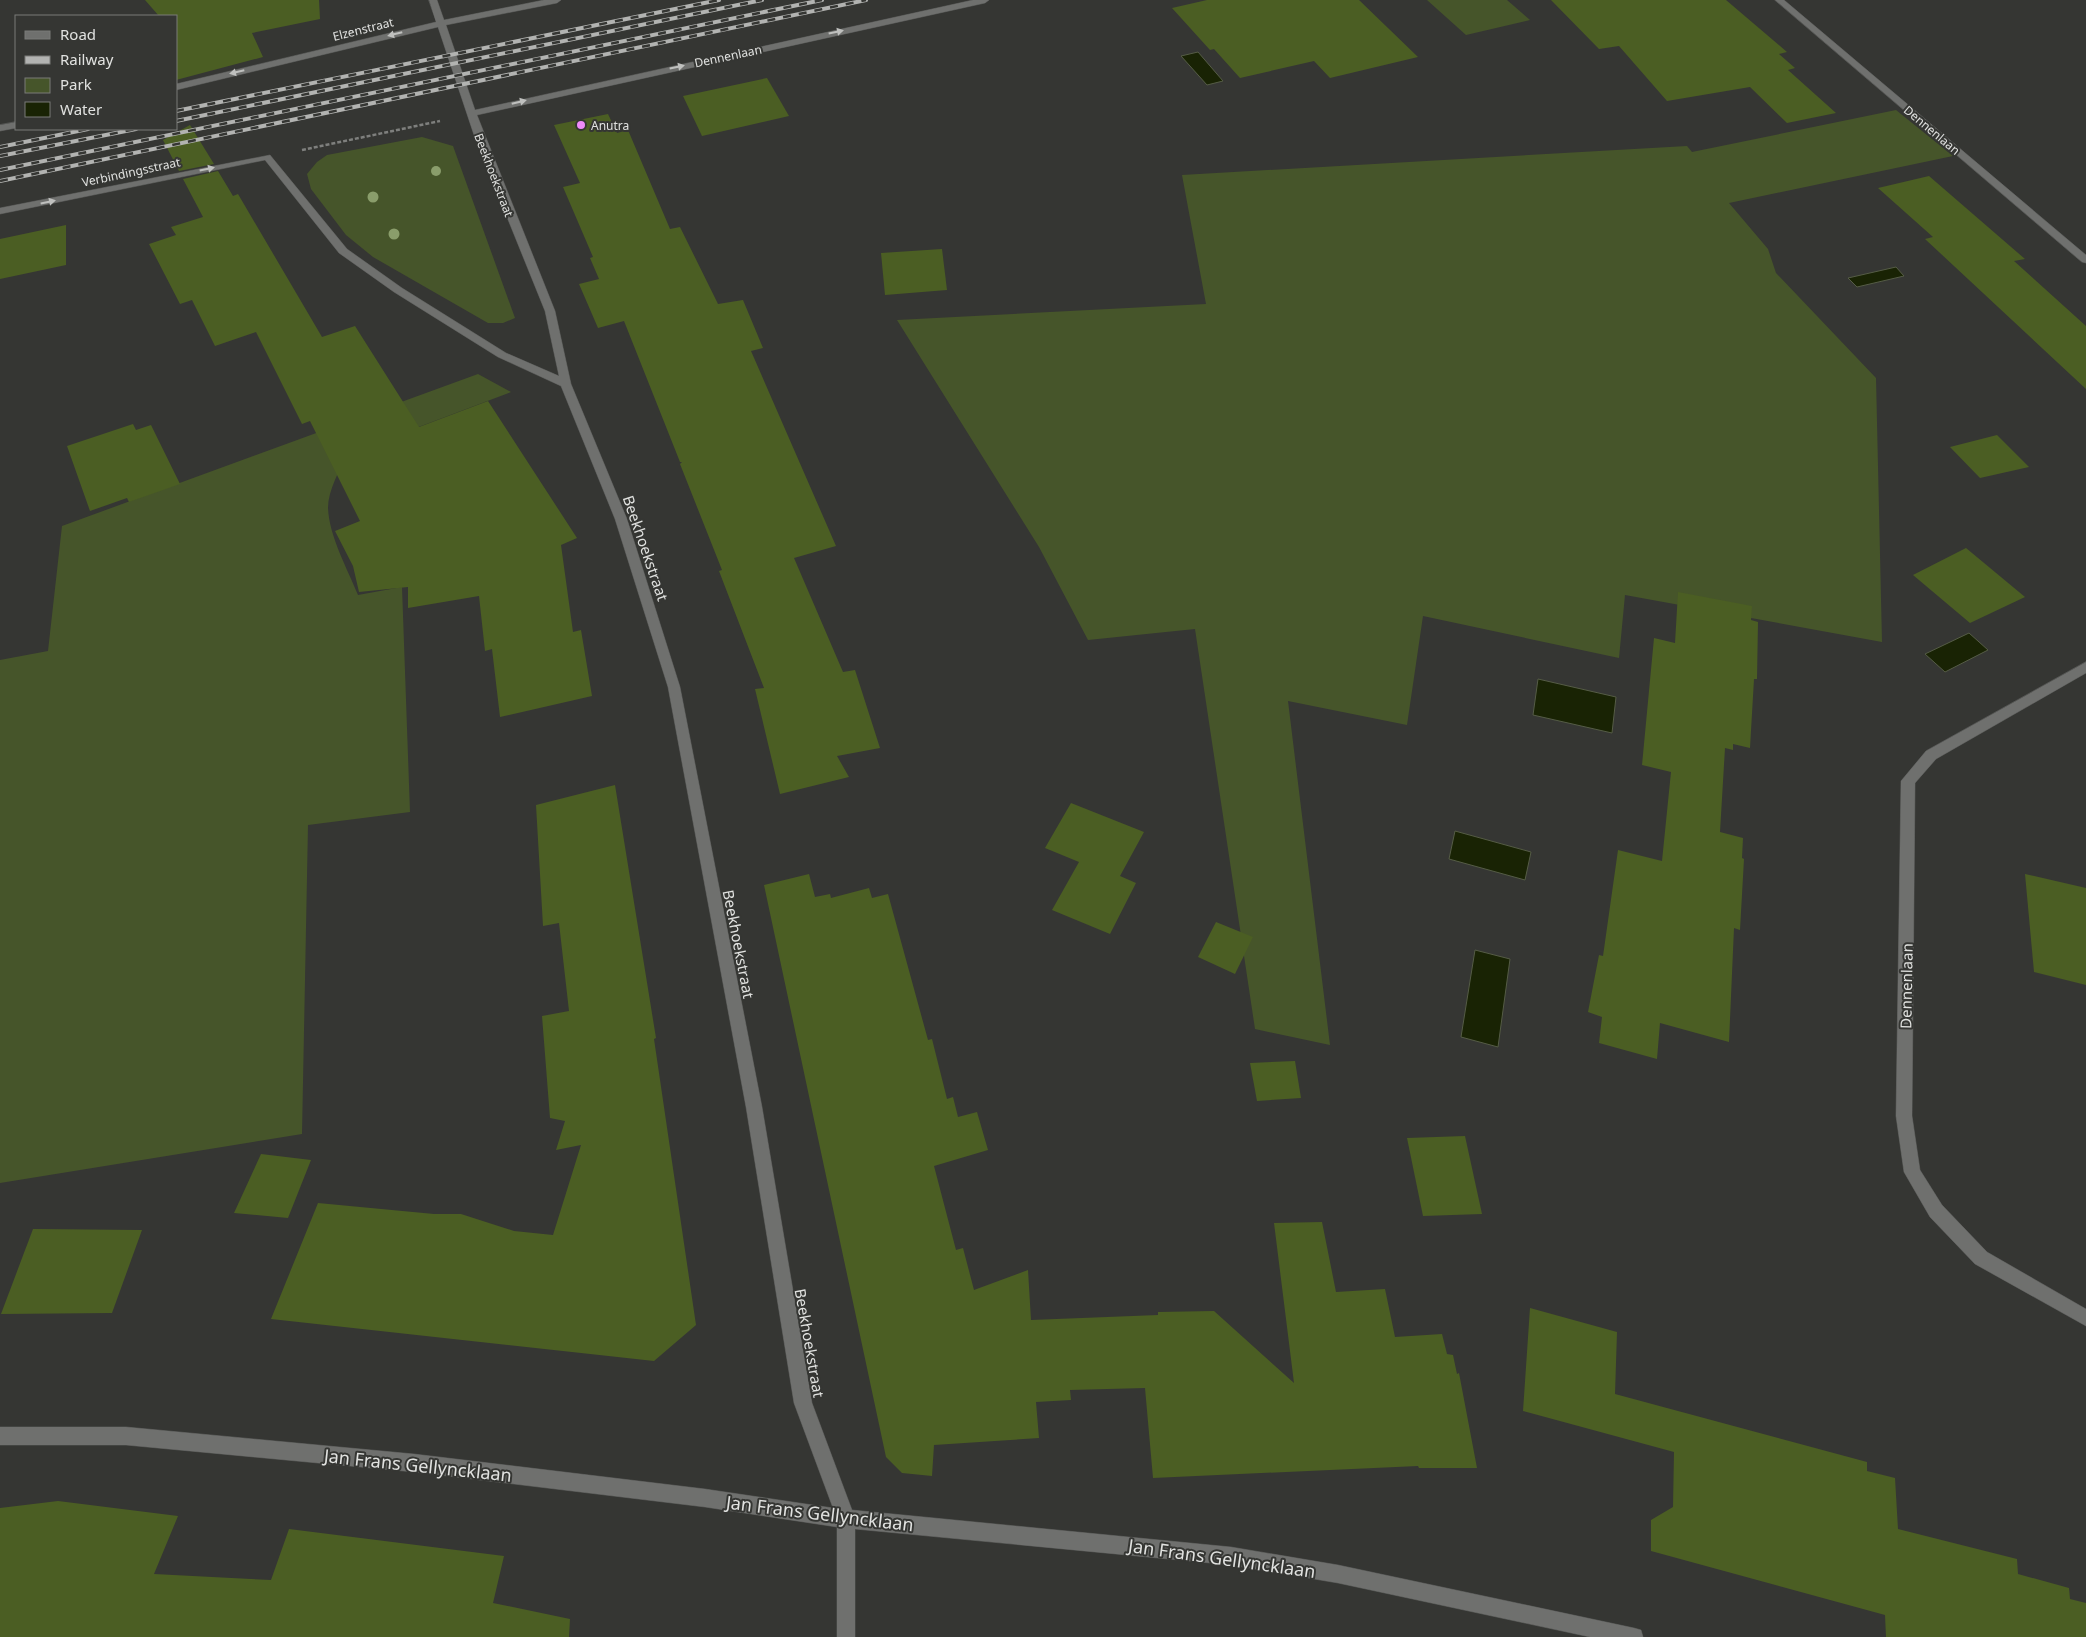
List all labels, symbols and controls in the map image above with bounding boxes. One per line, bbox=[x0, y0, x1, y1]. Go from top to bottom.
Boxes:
street label: Elzenstraat bbox=[331, 13, 396, 45]
legend bbox=[15, 15, 178, 130]
text: Road bbox=[60, 24, 96, 44]
one-way arrow bbox=[828, 28, 844, 36]
one-way arrow bbox=[388, 30, 403, 38]
street label: Dennenlaan bbox=[693, 41, 763, 71]
text: Railway bbox=[60, 49, 114, 69]
one-way arrow bbox=[670, 63, 685, 71]
one-way arrow bbox=[230, 68, 245, 76]
text: Park bbox=[60, 74, 92, 94]
one-way arrow bbox=[511, 98, 526, 106]
text: Water bbox=[60, 99, 102, 119]
street label: Dennenlaan bbox=[1900, 101, 1964, 159]
place label: Anutra bbox=[591, 117, 629, 134]
marker: Anutra bbox=[575, 119, 587, 131]
street label: Beekhoekstraat bbox=[470, 131, 518, 220]
street label: Verbindingsstraat bbox=[80, 153, 182, 191]
one-way arrow bbox=[199, 165, 215, 173]
one-way arrow bbox=[40, 197, 56, 205]
street label: Beekhoekstraat bbox=[619, 493, 674, 604]
street label: Beekhoekstraat bbox=[719, 888, 759, 1001]
street label: Dennenlaan bbox=[1895, 943, 1917, 1029]
street label: Beekhoekstraat bbox=[791, 1287, 830, 1400]
street label: Jan Frans Gellyncklaan bbox=[321, 1443, 513, 1487]
street label: Jan Frans Gellyncklaan bbox=[723, 1489, 915, 1536]
street label: Jan Frans Gellyncklaan bbox=[1125, 1533, 1317, 1583]

